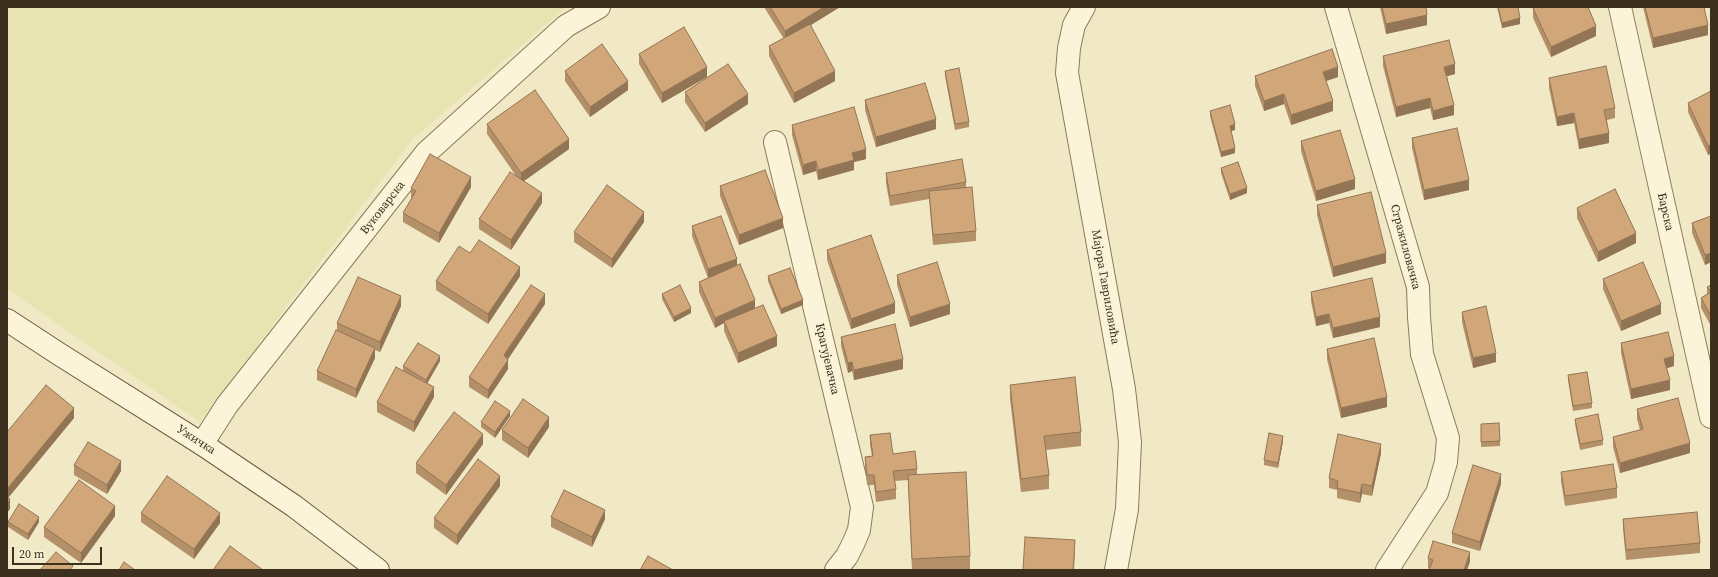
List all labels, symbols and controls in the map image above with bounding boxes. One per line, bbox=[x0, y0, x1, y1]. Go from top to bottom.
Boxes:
street label: Вуковарска bbox=[358, 178, 408, 238]
street label: Барска bbox=[1654, 192, 1676, 232]
street label: Стражиловачка bbox=[1387, 203, 1423, 291]
street label: Мајора Гавриловића bbox=[1088, 229, 1122, 345]
street label: Крагујевачка bbox=[812, 322, 842, 396]
street label: Ужичка bbox=[174, 422, 218, 458]
scale bar bbox=[14, 539, 104, 565]
text: 20 m bbox=[19, 546, 45, 562]

